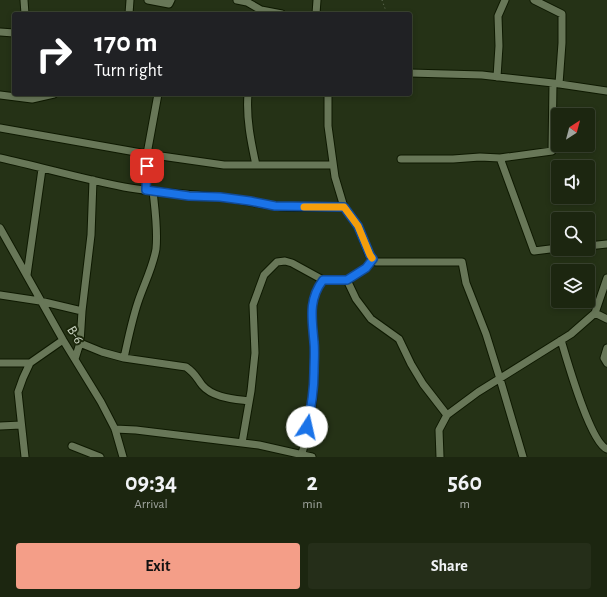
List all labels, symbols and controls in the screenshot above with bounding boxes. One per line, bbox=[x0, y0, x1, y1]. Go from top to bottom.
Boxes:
icon: right bbox=[28, 28, 80, 80]
text: 170 m bbox=[94, 29, 158, 57]
text: Turn right bbox=[94, 62, 163, 80]
north arrow bbox=[551, 108, 595, 152]
map controls bbox=[551, 108, 595, 308]
pin bbox=[130, 149, 164, 183]
icon: arrive bbox=[136, 155, 158, 177]
button: sound bbox=[551, 160, 595, 204]
button: search bbox=[551, 212, 595, 256]
button: layers bbox=[551, 264, 595, 308]
street label: B-6 bbox=[64, 324, 86, 346]
position arrow bbox=[286, 406, 328, 448]
text: 09:34 bbox=[125, 471, 177, 495]
text: 2 bbox=[307, 471, 318, 495]
text: 560 bbox=[447, 471, 482, 495]
text: Arrival bbox=[134, 498, 168, 511]
text: min bbox=[302, 498, 322, 511]
text: m bbox=[460, 498, 470, 511]
button: Exit bbox=[16, 543, 300, 589]
button: Share bbox=[308, 543, 591, 589]

